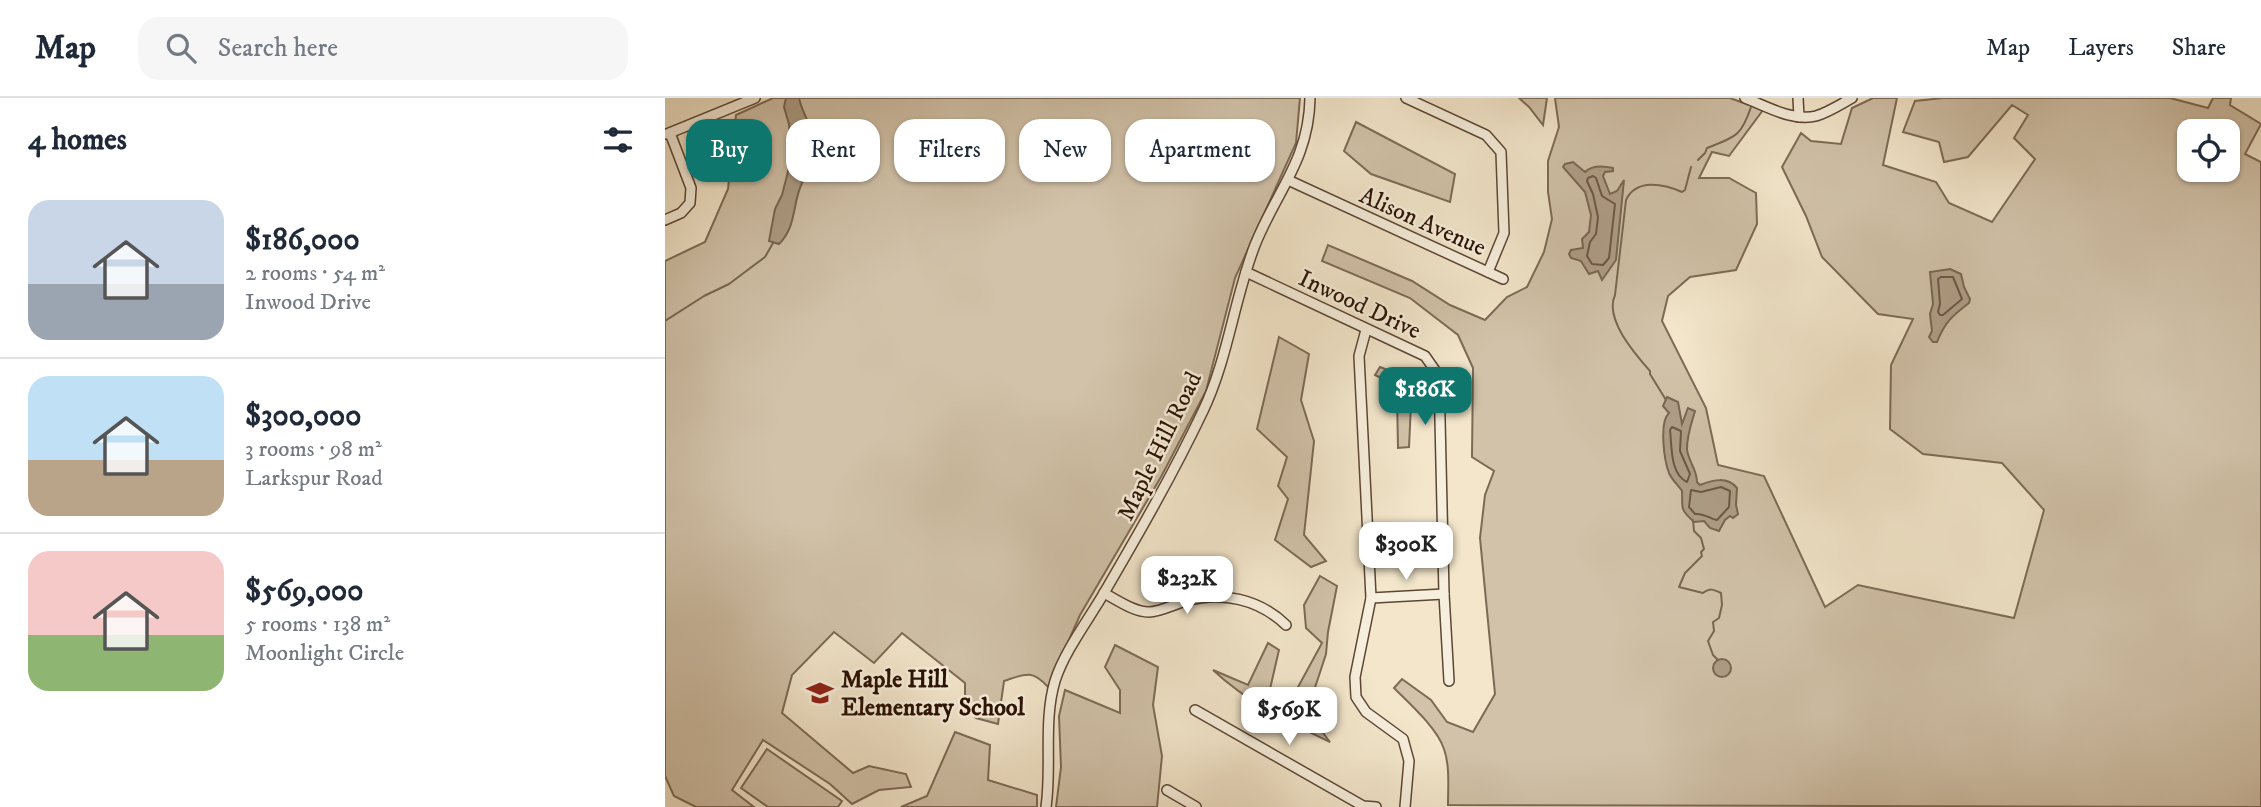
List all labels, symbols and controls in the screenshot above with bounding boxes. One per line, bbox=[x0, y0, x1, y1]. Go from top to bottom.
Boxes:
search box bbox=[138, 17, 628, 80]
text: Map bbox=[35, 28, 96, 69]
icon: search bbox=[162, 29, 200, 67]
text: Search here bbox=[218, 32, 338, 65]
text: Map bbox=[1986, 33, 2030, 63]
text: Layers bbox=[2068, 33, 2134, 63]
text: Share bbox=[2172, 33, 2226, 63]
chip: Buy bbox=[686, 119, 772, 182]
chip: Rent bbox=[786, 119, 880, 182]
chip: Filters bbox=[894, 119, 1005, 182]
chip: New bbox=[1019, 119, 1111, 182]
chip: Apartment bbox=[1125, 119, 1275, 182]
map controls bbox=[2177, 119, 2240, 182]
button: locate bbox=[2177, 119, 2240, 182]
icon: filters bbox=[599, 121, 637, 159]
text: 4 homes bbox=[28, 122, 127, 159]
street label: Alison Avenue bbox=[1355, 181, 1491, 263]
text: $186,000 bbox=[245, 222, 360, 259]
icon: home bbox=[84, 228, 168, 312]
text: 2 rooms · 54 m² bbox=[245, 259, 385, 288]
street label: Inwood Drive bbox=[1294, 264, 1426, 346]
text: Inwood Drive bbox=[245, 288, 371, 317]
street label: Maple Hill Road bbox=[1111, 367, 1209, 526]
pin: $186K bbox=[1376, 368, 1474, 427]
text: $186K bbox=[1395, 375, 1455, 404]
text: $300,000 bbox=[245, 398, 361, 435]
icon: home bbox=[84, 404, 168, 488]
text: 3 rooms · 98 m² bbox=[245, 435, 382, 464]
text: Larkspur Road bbox=[245, 464, 383, 493]
pin: $300K bbox=[1357, 522, 1455, 582]
text: $300K bbox=[1375, 530, 1437, 559]
pin: $232K bbox=[1138, 556, 1236, 616]
text: $232K bbox=[1157, 564, 1217, 593]
text: $569,000 bbox=[245, 573, 363, 610]
icon: home bbox=[84, 579, 168, 663]
text: 5 rooms · 138 m² bbox=[245, 610, 390, 639]
text: Moonlight Circle bbox=[245, 639, 404, 668]
place label: Maple Hill Elementary School bbox=[841, 665, 1025, 723]
school or university icon: Maple Hill Elementary School bbox=[805, 678, 835, 708]
pin: $569K bbox=[1240, 688, 1338, 747]
text: $569K bbox=[1257, 695, 1321, 724]

